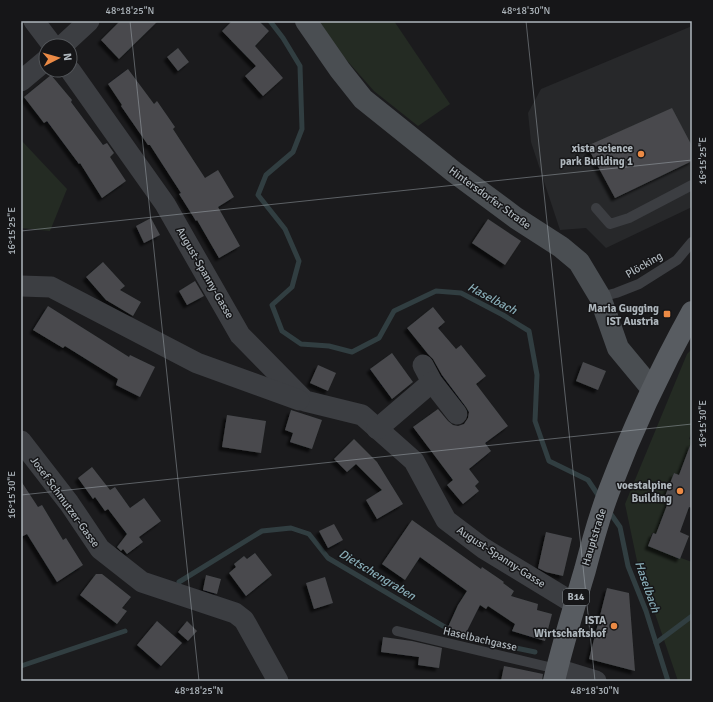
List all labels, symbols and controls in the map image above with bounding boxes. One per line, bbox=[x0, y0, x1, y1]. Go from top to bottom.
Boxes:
text: 48°18'25"N bbox=[106, 5, 154, 17]
text: 48°18'30"N bbox=[502, 5, 550, 17]
north arrow bbox=[38, 38, 78, 78]
text: N bbox=[61, 53, 74, 61]
text: 16°15'25"E bbox=[697, 137, 709, 185]
place label: xista science park Building 1 bbox=[560, 142, 634, 168]
marker: xista science park Building 1 bbox=[636, 149, 646, 159]
street label: Hintersdorfer Straße bbox=[447, 164, 533, 232]
text: 16°15'25"E bbox=[6, 207, 18, 255]
street label: August-Spanny-Gasse bbox=[174, 225, 236, 321]
street label: Plöcking bbox=[623, 249, 665, 281]
water label: Haselbach bbox=[465, 280, 520, 318]
place label: Maria Gugging IST Austria bbox=[588, 302, 659, 328]
marker: Maria Gugging IST Austria bbox=[662, 309, 672, 319]
text: 16°15'30"E bbox=[697, 400, 709, 448]
street label: Josef Schmutzer-Gasse bbox=[28, 454, 102, 550]
text: 16°15'30"E bbox=[6, 471, 18, 519]
place label: voestalpine Building bbox=[616, 479, 673, 505]
marker: voestalpine Building bbox=[675, 486, 685, 496]
street label: Hauptstraße bbox=[579, 507, 609, 567]
street label: August-Spanny-Gasse bbox=[454, 523, 548, 591]
water label: Dietschengraben bbox=[336, 546, 418, 604]
water label: Haselbach bbox=[631, 559, 663, 615]
road number: B14 bbox=[563, 589, 589, 605]
place label: ISTA Wirtschaftshof bbox=[534, 614, 607, 640]
marker: ISTA Wirtschaftshof bbox=[609, 621, 619, 631]
street label: Haselbachgasse bbox=[442, 624, 518, 654]
text: 48°18'25"N bbox=[175, 685, 223, 697]
text: 48°18'30"N bbox=[571, 685, 619, 697]

